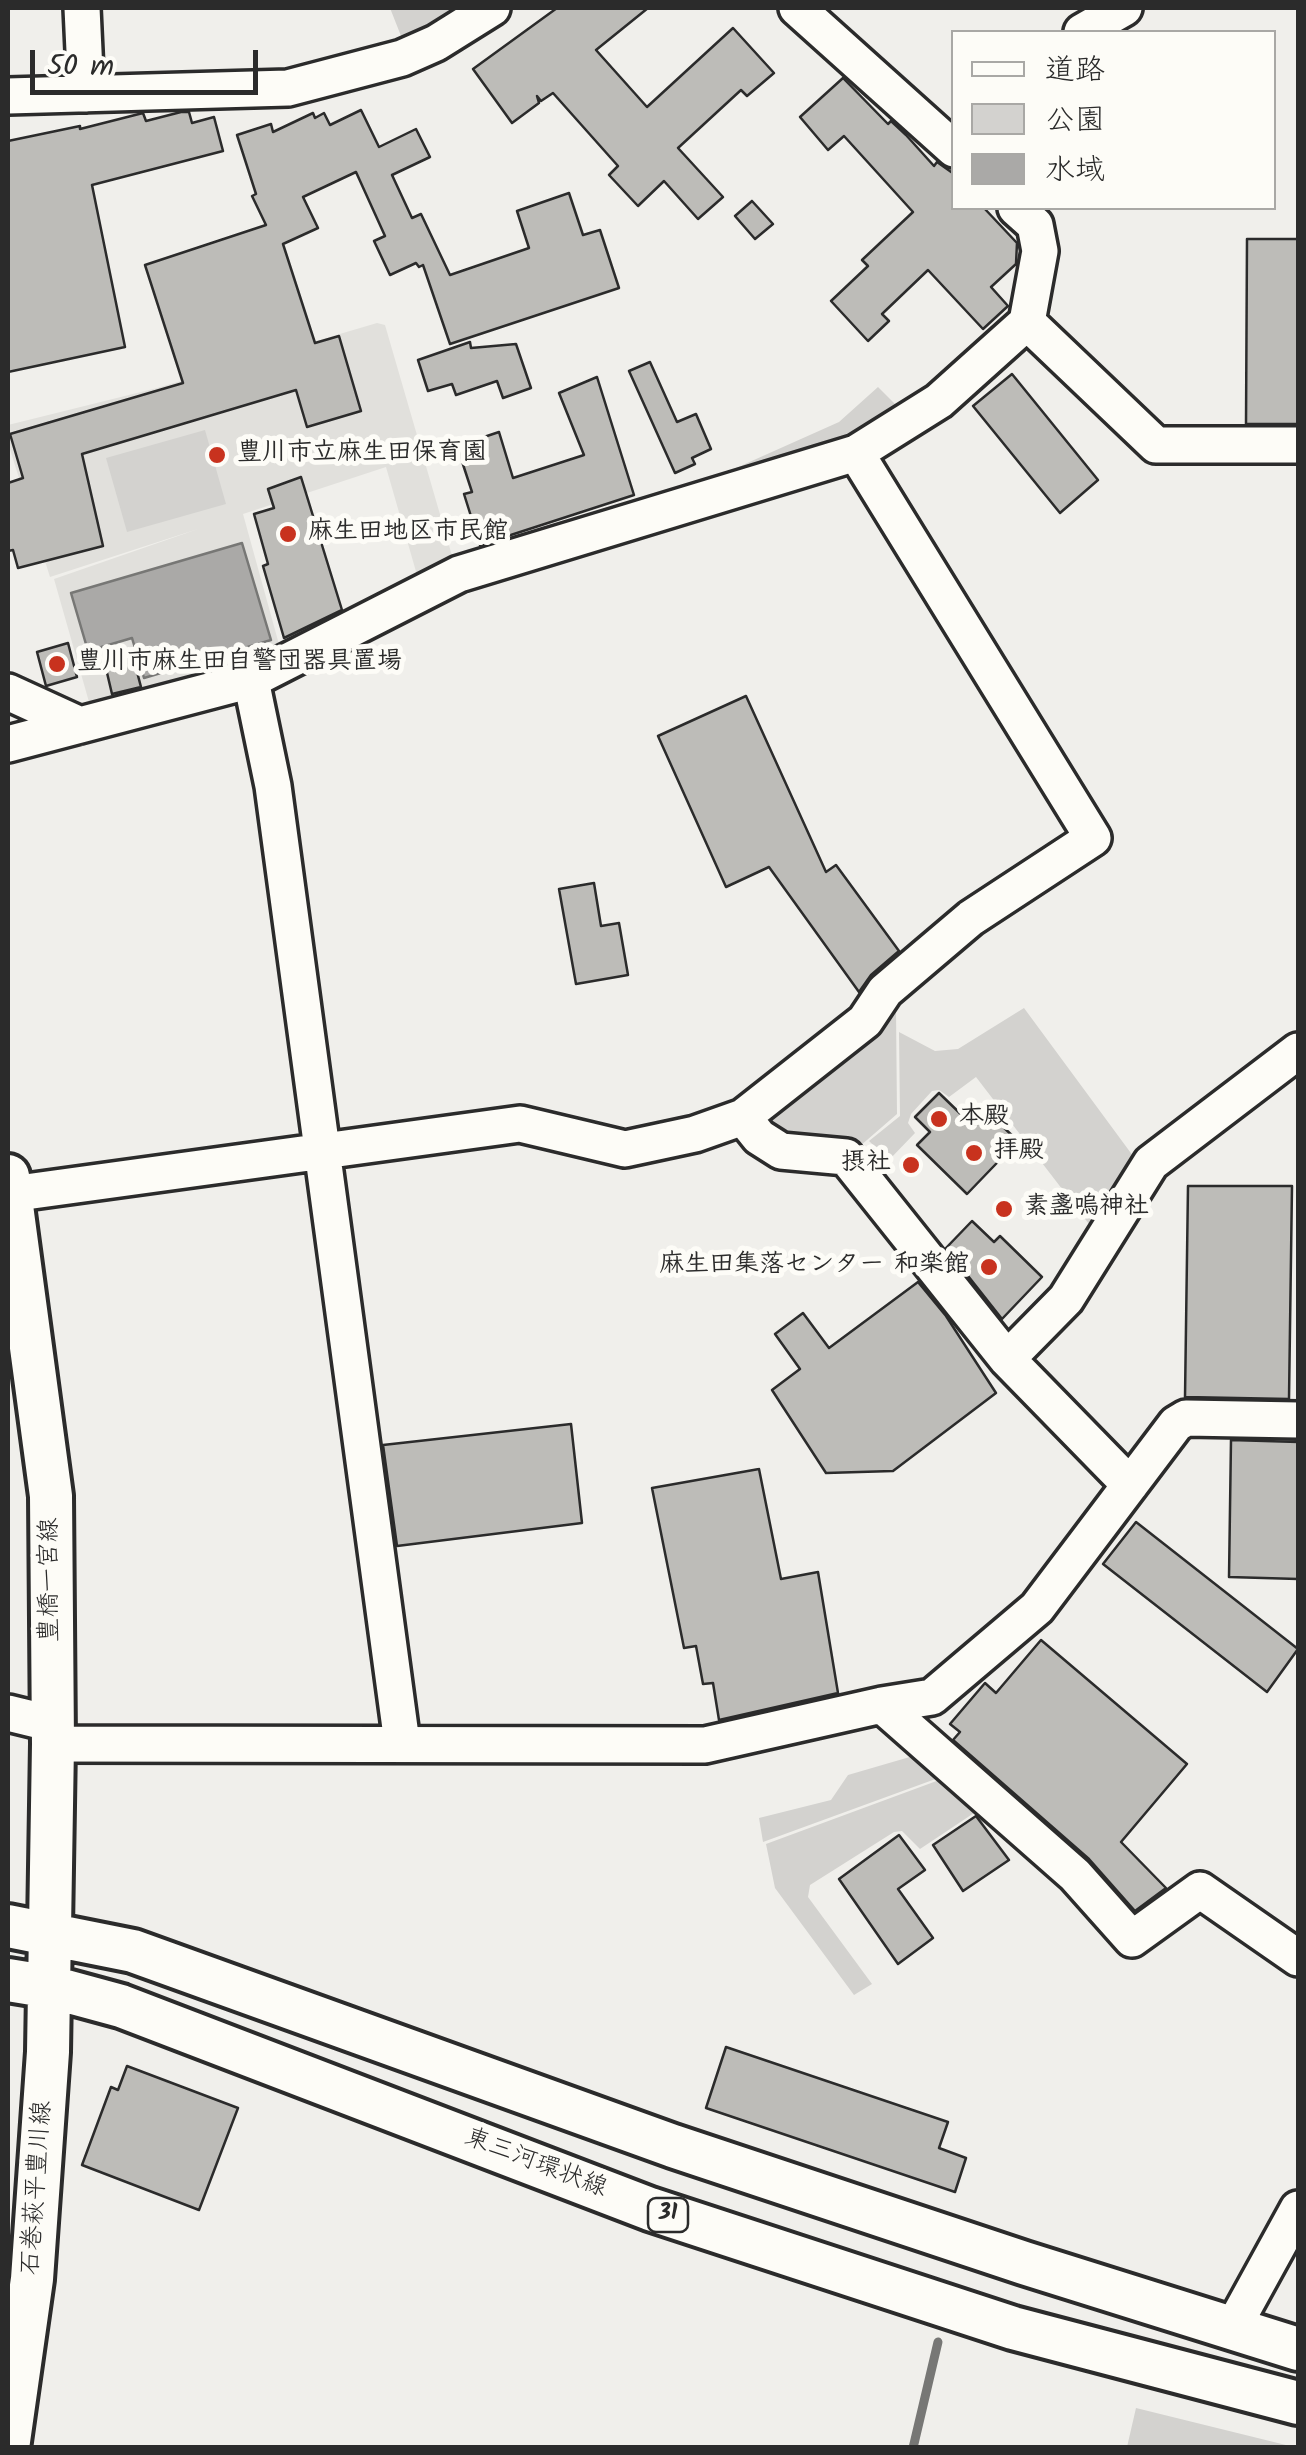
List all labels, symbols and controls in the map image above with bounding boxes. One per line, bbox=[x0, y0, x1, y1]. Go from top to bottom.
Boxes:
scale bar bbox=[35, 30, 262, 92]
legend bbox=[951, 30, 1276, 210]
text: 50 m bbox=[47, 43, 114, 91]
text: 道路 bbox=[1045, 47, 1105, 95]
text: 公園 bbox=[1045, 97, 1105, 145]
text: 水域 bbox=[1045, 147, 1105, 195]
place label: 豊川市立麻生田保育園 bbox=[237, 440, 487, 470]
marker: 豊川市立麻生田保育園 bbox=[206, 444, 228, 466]
place label: 麻生田地区市民館 bbox=[308, 519, 508, 549]
marker: 麻生田地区市民館 bbox=[277, 523, 299, 545]
place label: 豊川市麻生田自警団器具置場 bbox=[77, 649, 402, 679]
marker: 豊川市麻生田自警団器具置場 bbox=[46, 653, 68, 675]
place label: 本殿 bbox=[959, 1104, 1009, 1134]
marker: 本殿 bbox=[928, 1108, 950, 1130]
place label: 拝殿 bbox=[994, 1138, 1044, 1168]
marker: 拝殿 bbox=[963, 1142, 985, 1164]
place label: 摂社 bbox=[841, 1150, 891, 1180]
marker: 摂社 bbox=[900, 1154, 922, 1176]
place label: 素盞嗚神社 bbox=[1024, 1194, 1149, 1224]
marker: 素盞嗚神社 bbox=[993, 1198, 1015, 1220]
place label: 麻生田集落センター 和楽館 bbox=[659, 1252, 969, 1282]
marker: 麻生田集落センター 和楽館 bbox=[978, 1256, 1000, 1278]
street label: 豊橋一宮線 bbox=[37, 1518, 67, 1642]
street label: 石巻萩平豊川線 bbox=[18, 2100, 60, 2276]
street label: 東三河環状線 bbox=[460, 2124, 610, 2206]
road number: 31 bbox=[648, 2198, 688, 2232]

